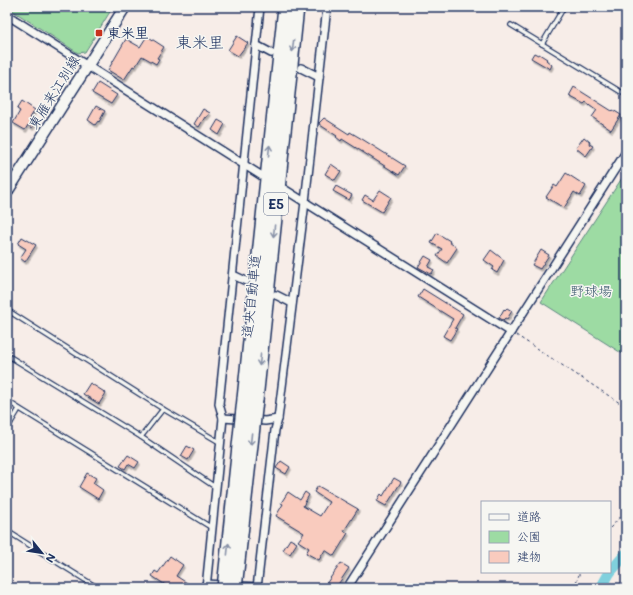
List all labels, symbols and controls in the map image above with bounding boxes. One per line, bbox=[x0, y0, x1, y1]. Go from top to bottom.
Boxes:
place label: 東米里 bbox=[107, 23, 149, 42]
marker: 東米里 bbox=[94, 28, 104, 38]
district label: 東米里 bbox=[176, 31, 224, 52]
one-way arrow bbox=[289, 39, 297, 52]
street label: 東雁来江別線 bbox=[23, 51, 84, 132]
one-way arrow bbox=[266, 145, 273, 158]
road number: E5 bbox=[264, 193, 288, 215]
one-way arrow bbox=[270, 224, 277, 237]
street label: 道央自動車道 bbox=[237, 253, 264, 339]
park label: 野球場 bbox=[570, 281, 612, 300]
one-way arrow bbox=[256, 353, 264, 366]
one-way arrow bbox=[248, 432, 255, 445]
legend bbox=[481, 501, 611, 573]
text: 道路 bbox=[517, 508, 541, 524]
text: 公園 bbox=[517, 528, 541, 544]
north arrow bbox=[22, 533, 62, 573]
one-way arrow bbox=[224, 543, 232, 556]
text: 建物 bbox=[517, 548, 541, 564]
text: N bbox=[43, 551, 60, 566]

